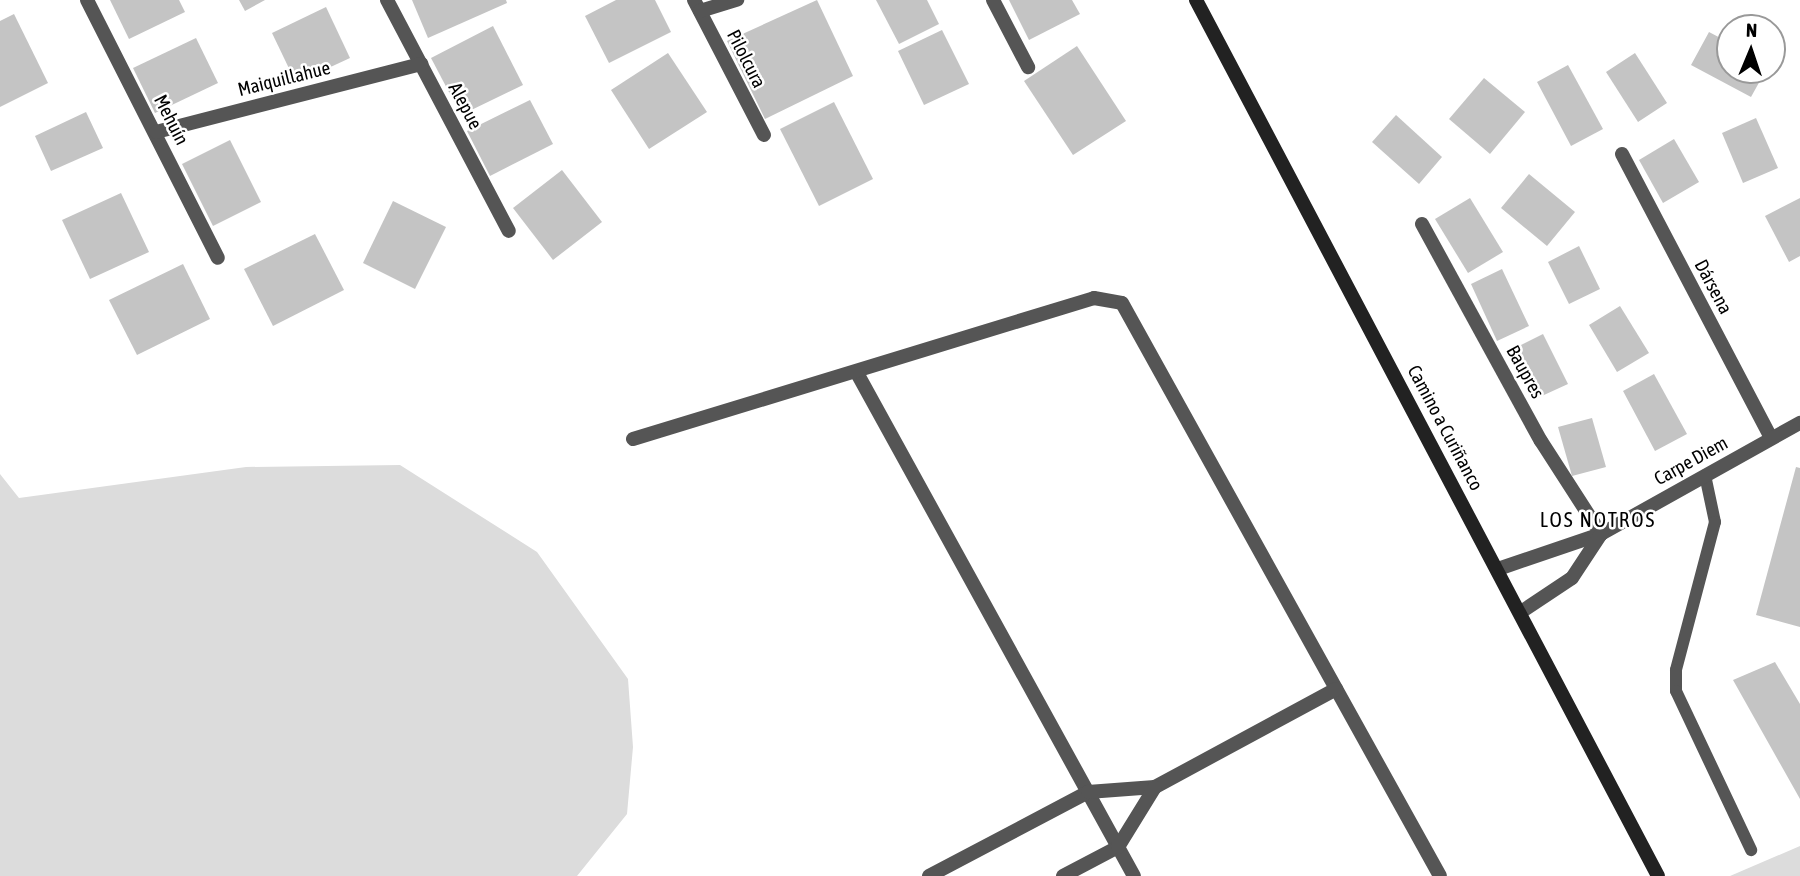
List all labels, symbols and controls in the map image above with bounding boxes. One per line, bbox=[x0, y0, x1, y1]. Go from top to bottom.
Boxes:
north arrow bbox=[1716, 14, 1786, 84]
text: N bbox=[1746, 19, 1758, 41]
street label: Pilolcura bbox=[722, 26, 770, 92]
street label: Maiquillahue bbox=[235, 57, 333, 101]
street label: Alepue bbox=[443, 79, 487, 133]
street label: Mehuín bbox=[149, 91, 193, 149]
street label: Dársena bbox=[1689, 256, 1737, 318]
street label: Baupres bbox=[1501, 342, 1549, 402]
street label: Camino a Curiñanco bbox=[1402, 361, 1488, 495]
street label: Carpe Diem bbox=[1650, 432, 1732, 490]
district label: LOS NOTROS bbox=[1541, 506, 1655, 532]

